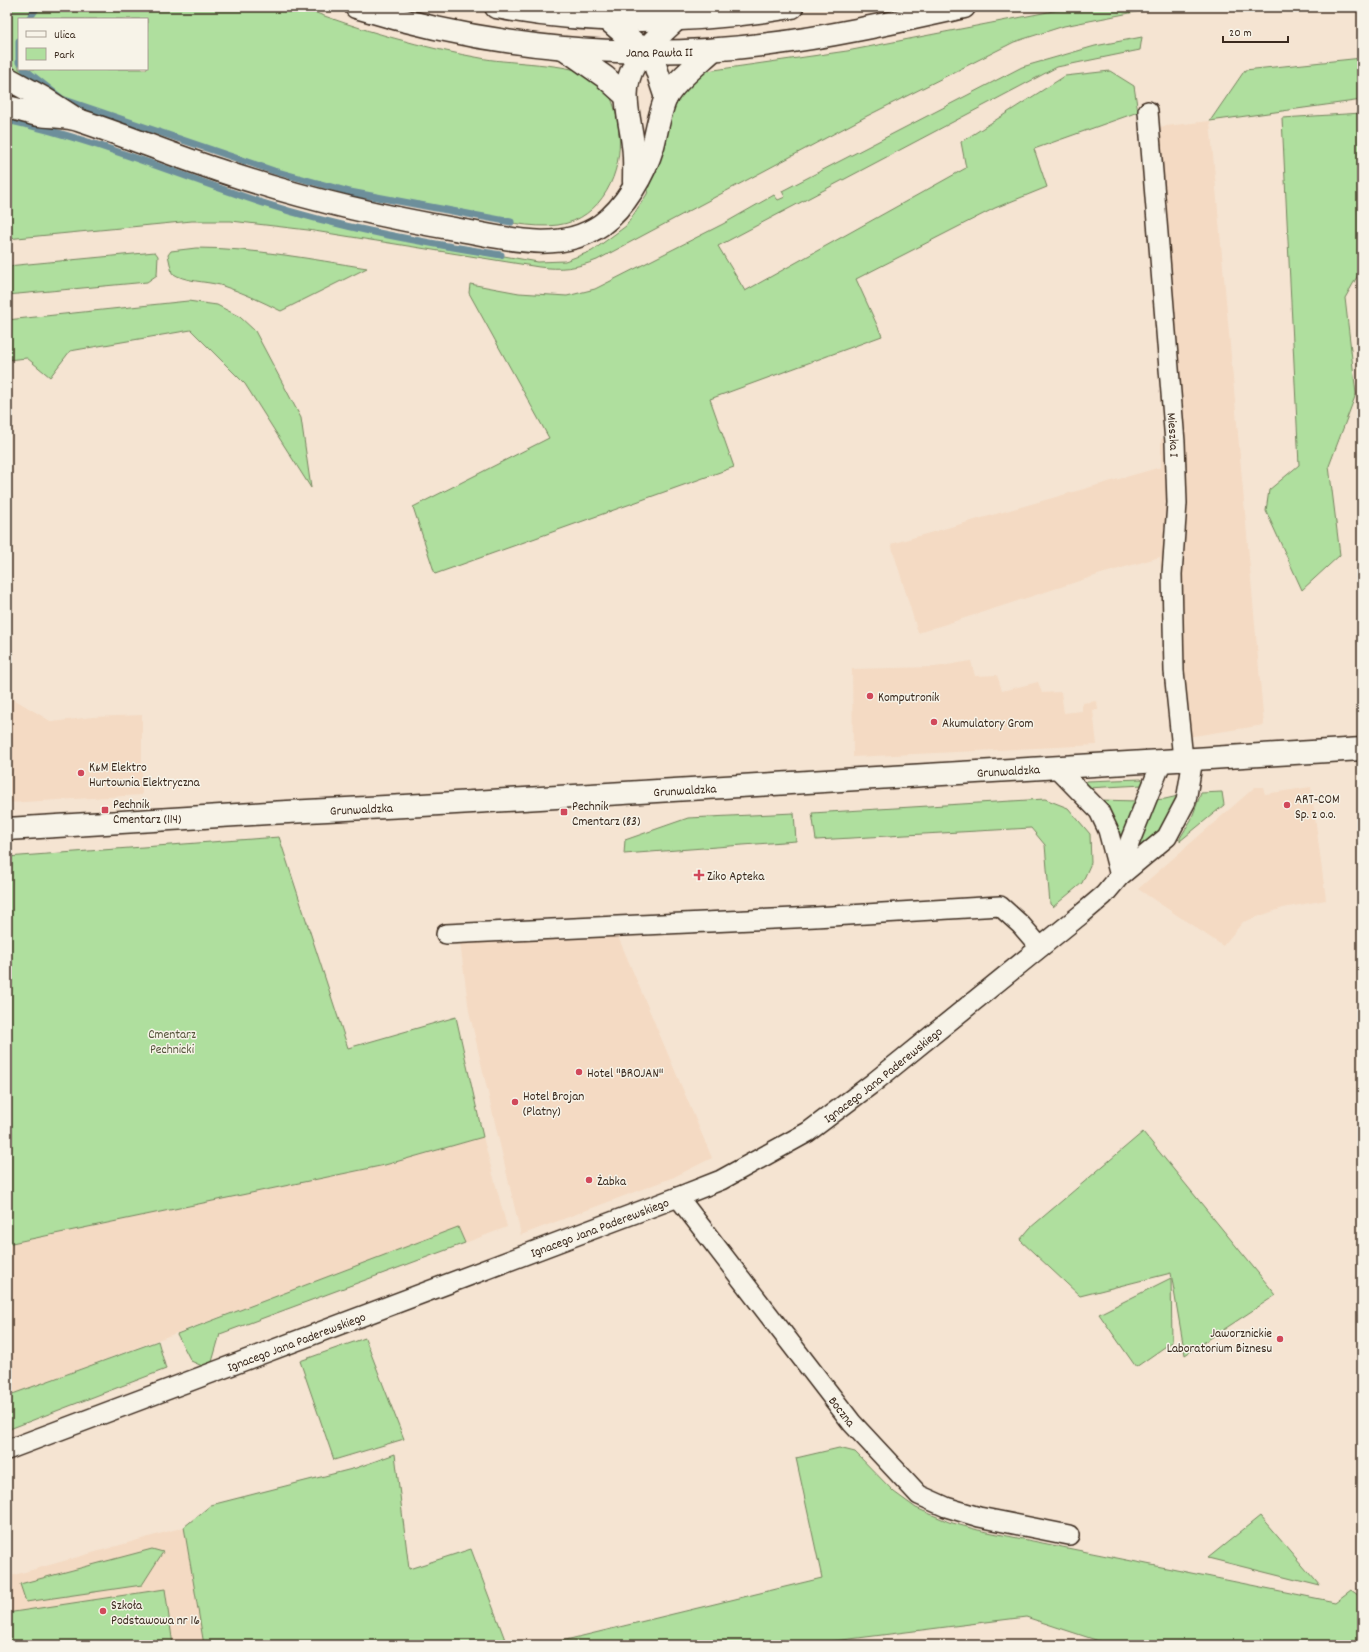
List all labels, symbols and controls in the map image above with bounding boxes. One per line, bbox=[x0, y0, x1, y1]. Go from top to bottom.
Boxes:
legend bbox=[18, 18, 148, 70]
scale bar bbox=[1223, 18, 1288, 44]
text: 20 m bbox=[1229, 25, 1252, 42]
text: Ulica bbox=[54, 27, 76, 44]
street label: Jana Pawła II bbox=[626, 44, 693, 64]
text: Park bbox=[54, 47, 75, 64]
street label: Mieszka I bbox=[1161, 412, 1182, 458]
place label: Komputronik bbox=[878, 689, 939, 708]
marker: Komputronik bbox=[865, 691, 875, 701]
place label: Akumulatory Grom bbox=[942, 715, 1034, 734]
marker: Akumulatory Grom bbox=[929, 717, 939, 727]
place label: K&M Elektro Hurtownia Elektryczna bbox=[89, 759, 201, 793]
street label: Grunwaldzka bbox=[976, 761, 1041, 784]
marker: K&M Elektro Hurtownia Elektryczna bbox=[76, 768, 86, 778]
street label: Grunwaldzka bbox=[653, 780, 718, 803]
place label: ART-COM Sp. z o.o. bbox=[1295, 791, 1340, 825]
place label: Pechnik Cmentarz (114) bbox=[113, 796, 181, 830]
place label: Pechnik Cmentarz (83) bbox=[572, 798, 640, 832]
street label: Grunwaldzka bbox=[330, 800, 394, 822]
marker: ART-COM Sp. z o.o. bbox=[1282, 800, 1292, 810]
marker: Pechnik Cmentarz (114) bbox=[100, 805, 110, 815]
marker: Pechnik Cmentarz (83) bbox=[559, 807, 569, 817]
place label: Ziko Apteka bbox=[707, 868, 765, 887]
marker: Ziko Apteka bbox=[694, 870, 704, 880]
street label: Ignacego Jana Paderewskiego bbox=[821, 1023, 948, 1129]
park label: Cmentarz Pechnicki bbox=[148, 1026, 196, 1060]
place label: Hotel "BROJAN" bbox=[587, 1065, 664, 1084]
marker: Hotel "BROJAN" bbox=[574, 1067, 584, 1077]
place label: Hotel Brojan (Platny) bbox=[523, 1088, 584, 1122]
marker: Hotel Brojan (Platny) bbox=[510, 1097, 520, 1107]
place label: Żabka bbox=[597, 1173, 627, 1192]
marker: Żabka bbox=[584, 1175, 594, 1185]
street label: Ignacego Jana Paderewskiego bbox=[528, 1194, 672, 1264]
street label: Ignacego Jana Paderewskiego bbox=[225, 1309, 369, 1378]
place label: Jaworznickie Laboratorium Biznesu bbox=[1167, 1325, 1272, 1359]
marker: Jaworznickie Laboratorium Biznesu bbox=[1275, 1334, 1285, 1344]
street label: Boczna bbox=[823, 1393, 859, 1433]
place label: Szkoła Podstawowa nr 16 bbox=[111, 1597, 200, 1631]
marker: Szkoła Podstawowa nr 16 bbox=[98, 1606, 108, 1616]

